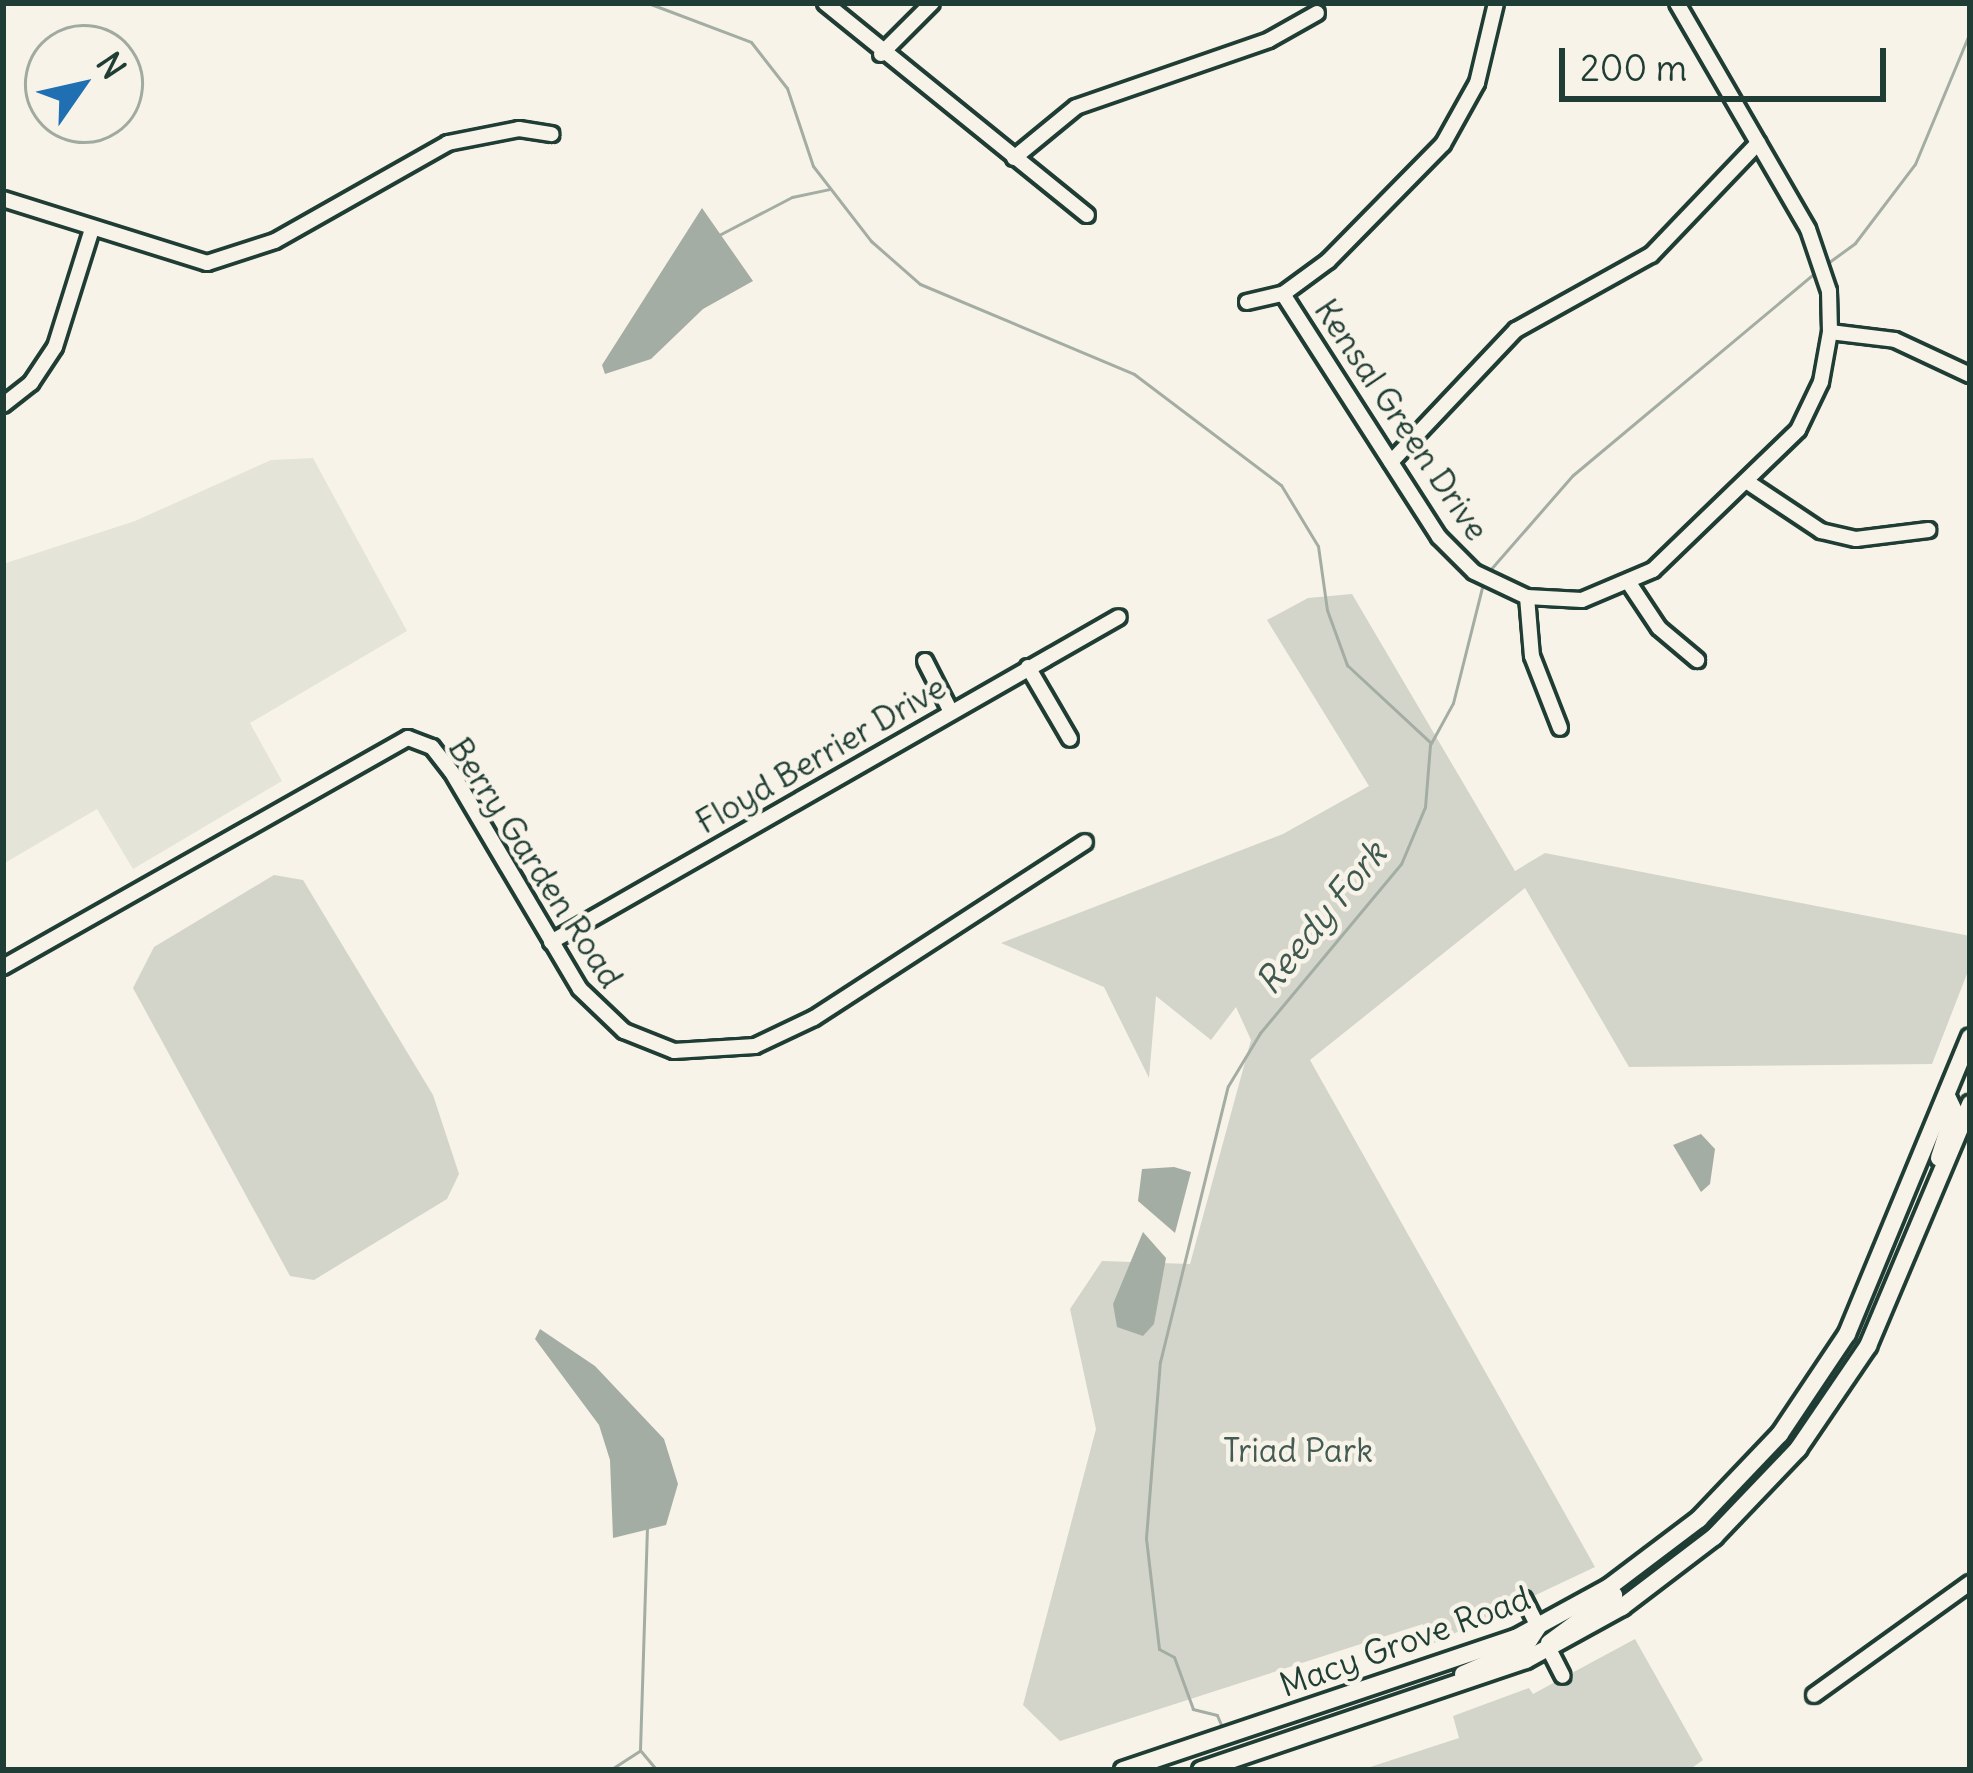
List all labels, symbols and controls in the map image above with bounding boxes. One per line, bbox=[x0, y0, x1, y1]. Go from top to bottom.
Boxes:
north arrow bbox=[24, 24, 144, 144]
scale bar bbox=[1565, 24, 1892, 98]
text: N bbox=[88, 44, 135, 87]
text: 200 m bbox=[1580, 46, 1687, 91]
street label: Kensal Green Drive bbox=[1306, 292, 1496, 548]
street label: Floyd Berrier Drive bbox=[689, 667, 953, 843]
street label: Berry Garden Road bbox=[439, 731, 631, 995]
water label: Reedy Fork bbox=[1247, 833, 1395, 1003]
park label: Triad Park bbox=[1223, 1431, 1373, 1471]
street label: Macy Grove Road bbox=[1275, 1578, 1535, 1706]

